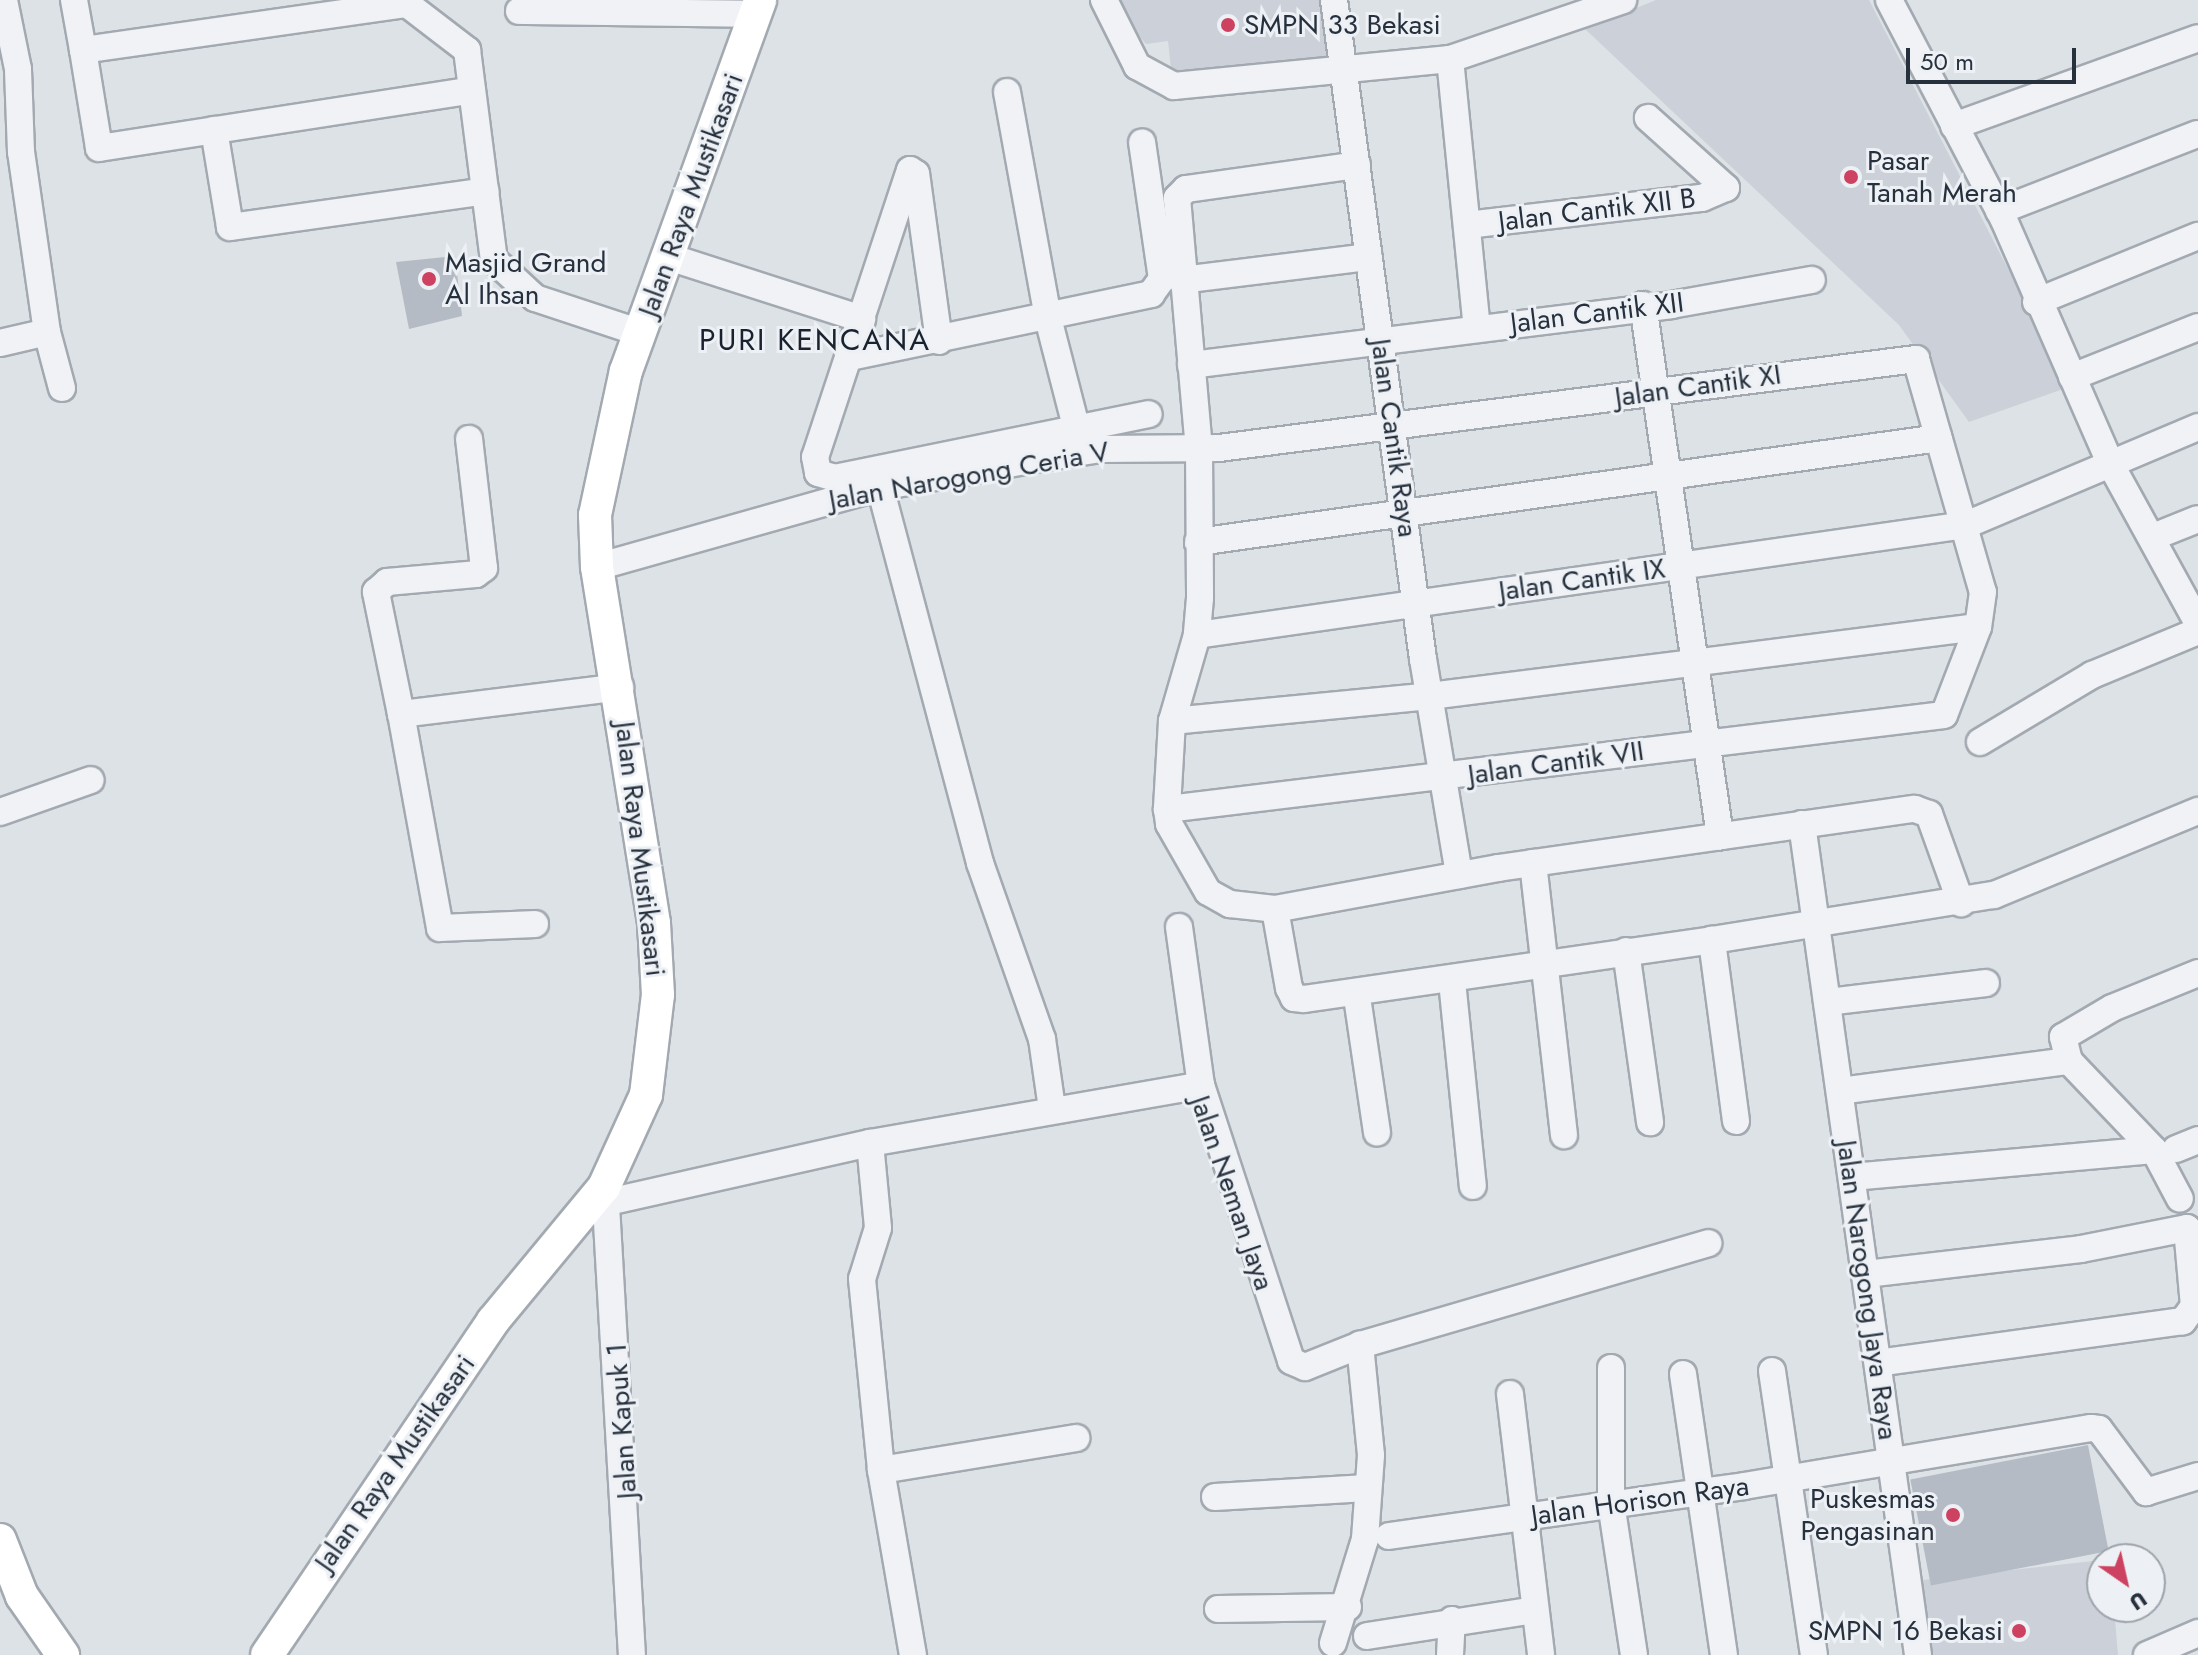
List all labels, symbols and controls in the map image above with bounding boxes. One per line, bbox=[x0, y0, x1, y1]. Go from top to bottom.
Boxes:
place label: SMPN 33 Bekasi bbox=[1244, 8, 1441, 42]
marker: SMPN 33 Bekasi bbox=[1219, 16, 1237, 34]
scale bar bbox=[1910, 32, 2080, 82]
text: 50 m bbox=[1920, 44, 1974, 79]
street label: Jalan Raya Mustikasari bbox=[631, 69, 751, 321]
place label: Pasar Tanah Merah bbox=[1867, 144, 2017, 210]
marker: Pasar Tanah Merah bbox=[1842, 168, 1860, 186]
street label: Jalan Cantik XII B bbox=[1496, 181, 1698, 239]
place label: Masjid Grand Al Ihsan bbox=[445, 246, 607, 312]
marker: Masjid Grand Al Ihsan bbox=[420, 270, 438, 288]
street label: Jalan Cantik XII bbox=[1508, 286, 1686, 340]
district label: PURI KENCANA bbox=[699, 322, 931, 358]
street label: Jalan Cantik Raya bbox=[1363, 337, 1425, 539]
street label: Jalan Cantik XI bbox=[1613, 358, 1783, 414]
street label: Jalan Narogong Ceria V bbox=[826, 435, 1112, 517]
street label: Jalan Cantik IX bbox=[1497, 552, 1667, 608]
street label: Jalan Raya Mustikasari bbox=[608, 720, 672, 978]
street label: Jalan Cantik VII bbox=[1466, 734, 1646, 792]
street label: Jalan Neman Jaya bbox=[1183, 1091, 1281, 1295]
street label: Jalan Narogong Jaya Raya bbox=[1829, 1138, 1905, 1442]
street label: Jalan Kapuk 1 bbox=[600, 1342, 644, 1500]
street label: Jalan Raya Mustikasari bbox=[308, 1348, 482, 1578]
street label: Jalan Horison Raya bbox=[1529, 1469, 1751, 1533]
place label: Puskesmas Pengasinan bbox=[1801, 1482, 1935, 1548]
marker: Puskesmas Pengasinan bbox=[1942, 1504, 1964, 1526]
north arrow bbox=[2086, 1543, 2166, 1623]
text: U bbox=[2123, 1584, 2154, 1619]
place label: SMPN 16 Bekasi bbox=[1808, 1614, 2003, 1648]
marker: SMPN 16 Bekasi bbox=[2010, 1622, 2028, 1640]

